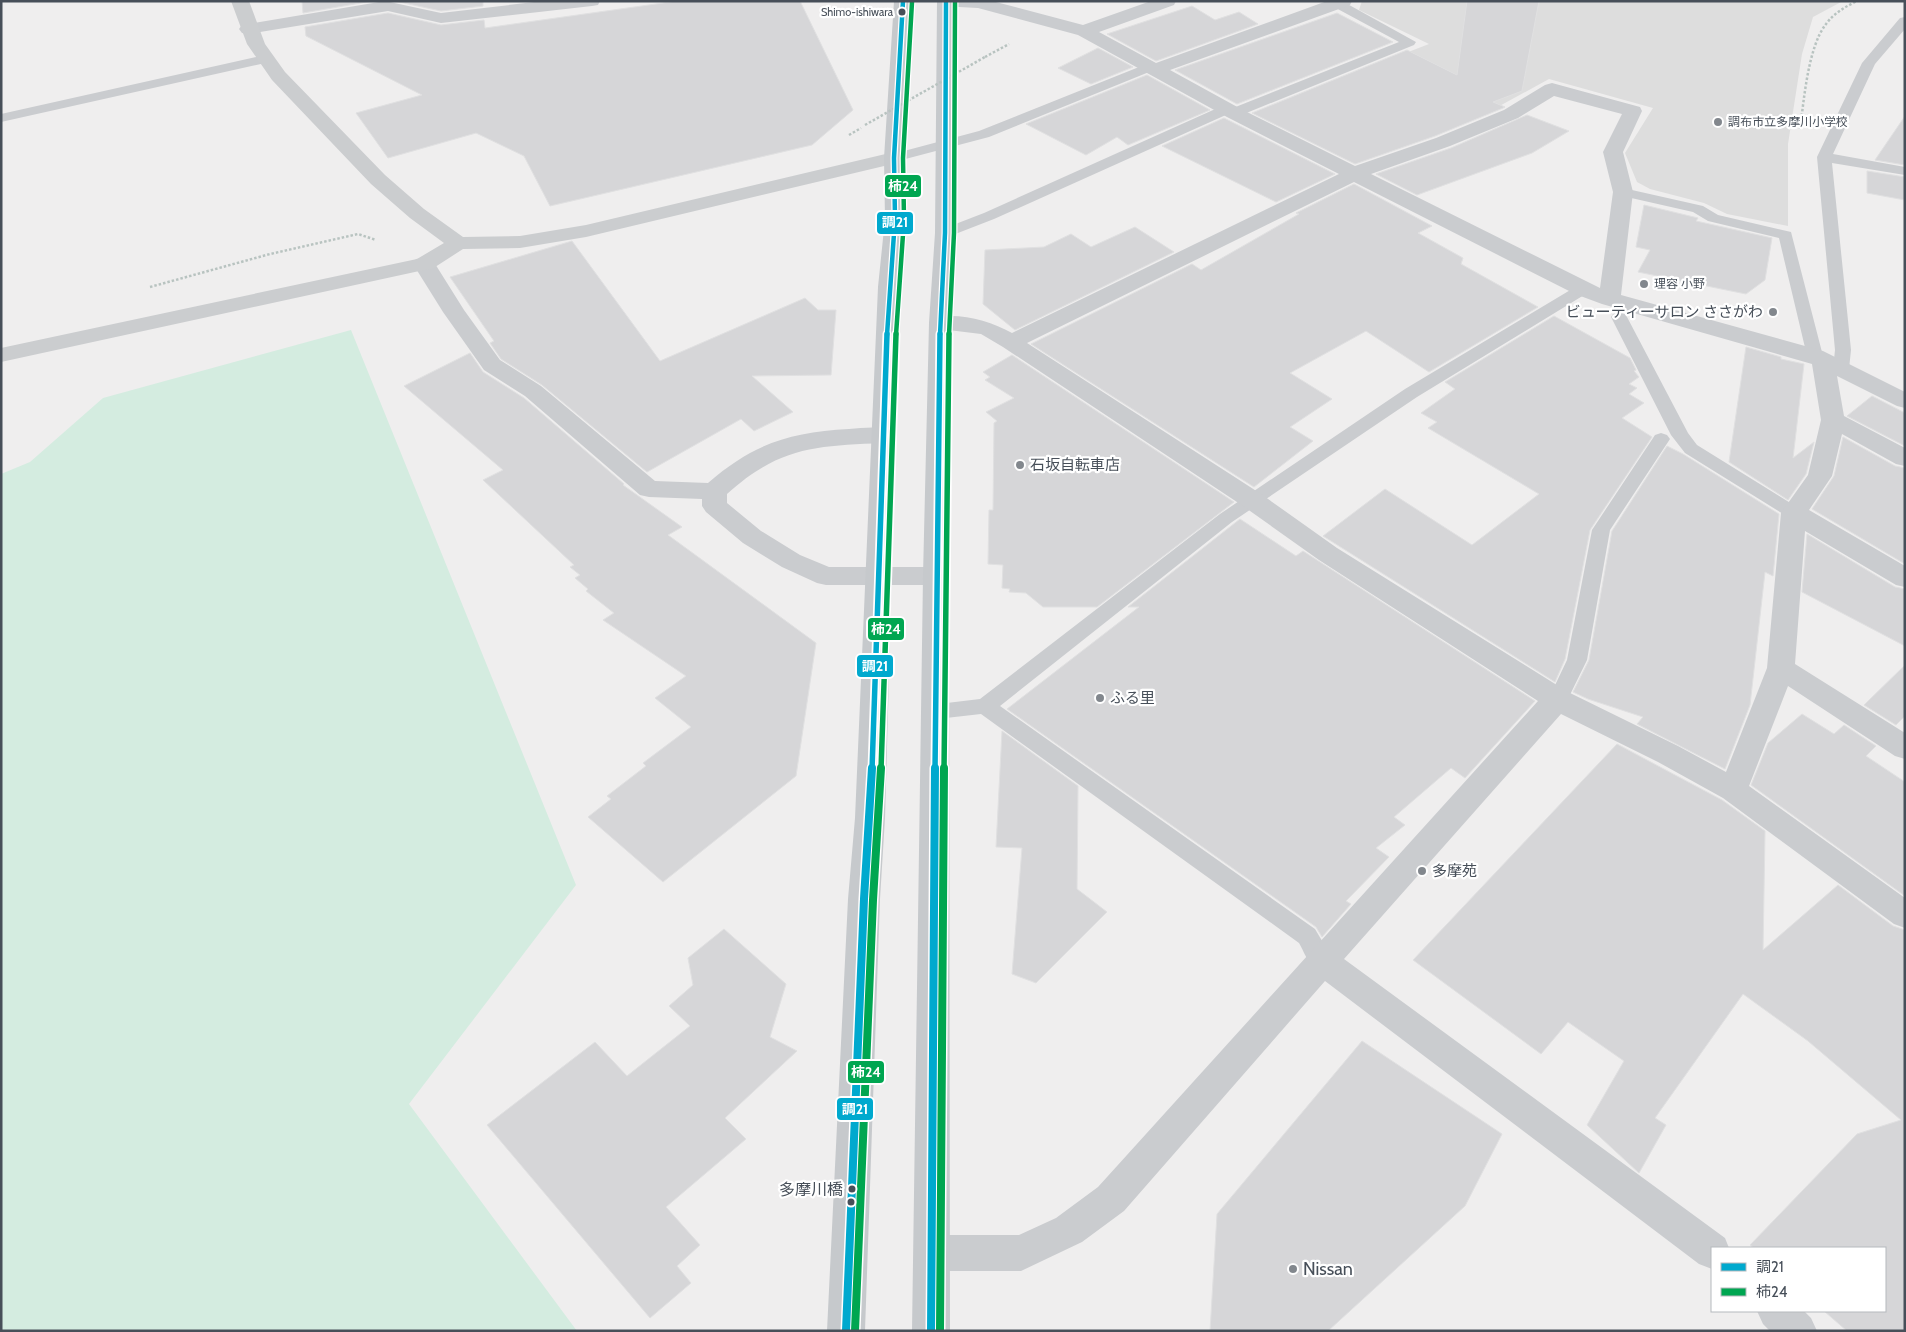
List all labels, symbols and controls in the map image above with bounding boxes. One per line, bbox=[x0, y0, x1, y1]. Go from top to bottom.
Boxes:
place label: Shimo-ishiwara bbox=[821, 5, 894, 19]
marker: Shimo-ishiwara bbox=[897, 7, 907, 17]
place label: 調布市立多摩川小学校 bbox=[1728, 114, 1848, 129]
marker: 調布市立多摩川小学校 bbox=[1712, 116, 1724, 128]
line badge: 柿24 bbox=[884, 174, 922, 198]
text: 柿24 bbox=[888, 177, 918, 195]
line badge: 調21 bbox=[876, 211, 914, 235]
text: 調21 bbox=[882, 213, 908, 231]
place label: 理容 小野 bbox=[1654, 276, 1705, 291]
marker: 理容 小野 bbox=[1638, 278, 1650, 290]
place label: ビューティーサロン ささがわ bbox=[1566, 303, 1763, 321]
marker: ビューティーサロン ささがわ bbox=[1767, 306, 1779, 318]
place label: 石坂自転車店 bbox=[1030, 456, 1120, 474]
marker: 石坂自転車店 bbox=[1014, 459, 1026, 471]
line badge: 柿24 bbox=[867, 617, 905, 641]
text: 柿24 bbox=[871, 620, 901, 638]
line badge: 調21 bbox=[856, 654, 894, 678]
text: 調21 bbox=[862, 657, 888, 675]
place label: ふる里 bbox=[1110, 689, 1155, 707]
marker: ふる里 bbox=[1094, 692, 1106, 704]
place label: 多摩苑 bbox=[1432, 862, 1477, 880]
marker: 多摩苑 bbox=[1416, 865, 1428, 877]
line badge: 柿24 bbox=[847, 1060, 885, 1084]
text: 柿24 bbox=[851, 1063, 881, 1081]
line badge: 調21 bbox=[836, 1097, 874, 1121]
text: 調21 bbox=[842, 1100, 868, 1118]
place label: 多摩川橋 bbox=[779, 1180, 843, 1199]
marker: 多摩川橋 bbox=[847, 1184, 857, 1194]
unlabelled marker bbox=[846, 1197, 856, 1207]
legend bbox=[1711, 1247, 1886, 1312]
place label: Nissan bbox=[1303, 1258, 1353, 1280]
text: 調21 bbox=[1756, 1258, 1784, 1276]
marker: Nissan bbox=[1287, 1263, 1299, 1275]
text: 柿24 bbox=[1756, 1283, 1788, 1301]

